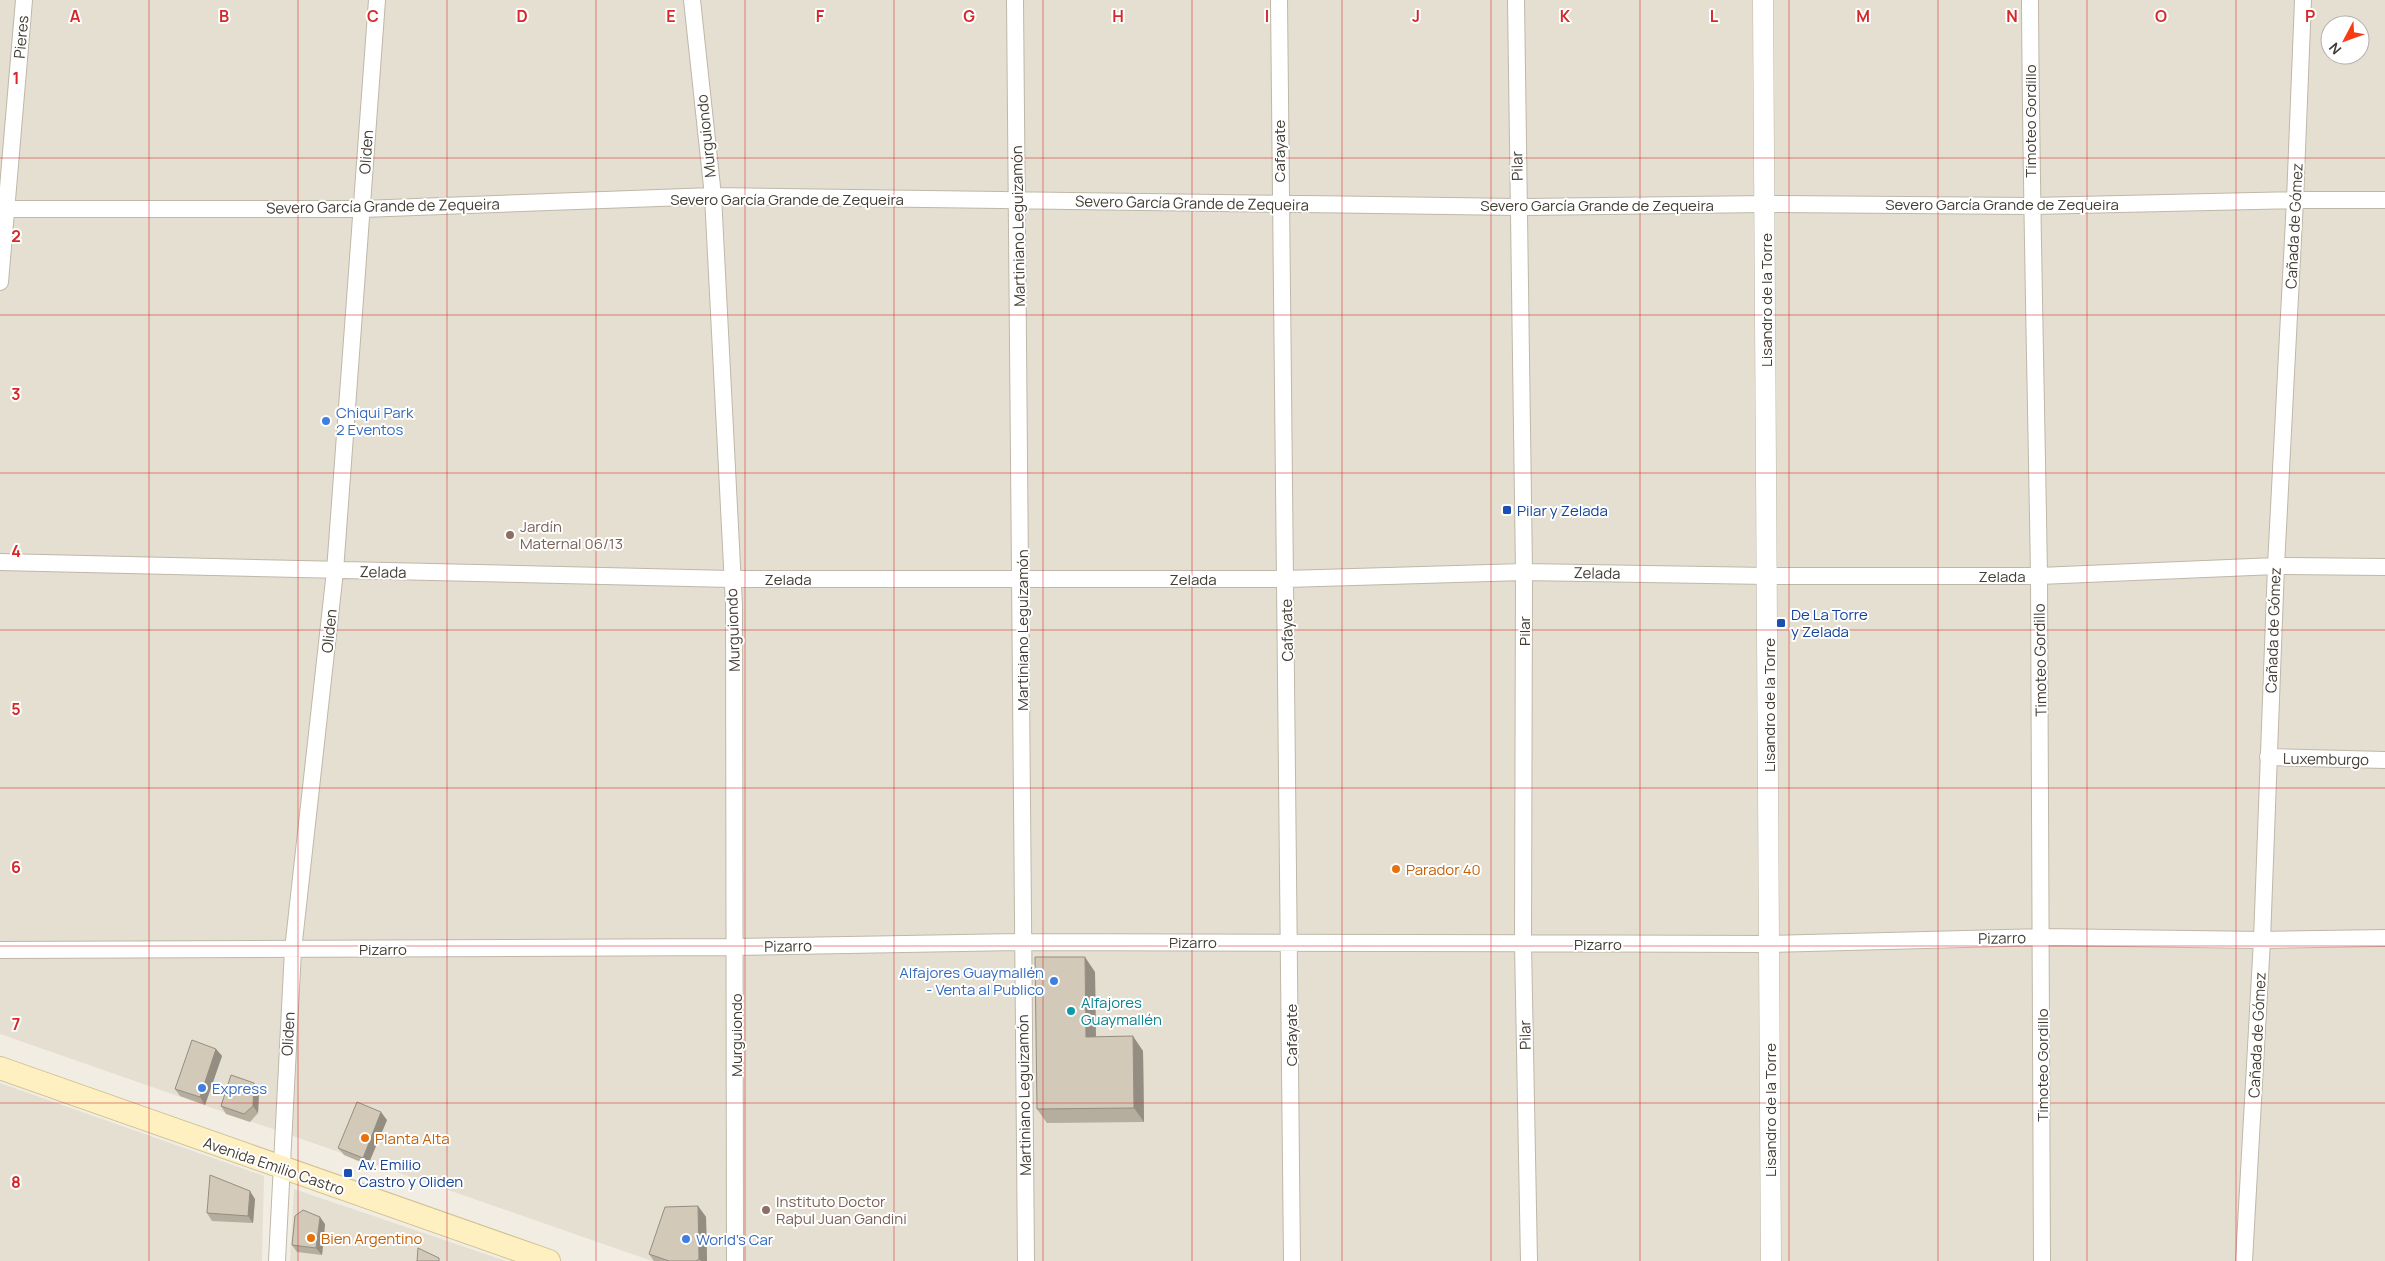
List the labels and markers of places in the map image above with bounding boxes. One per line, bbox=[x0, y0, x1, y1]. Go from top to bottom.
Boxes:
place label: Chiqui Park 2 Eventos bbox=[336, 402, 414, 440]
marker: Chiqui Park 2 Eventos bbox=[320, 415, 332, 427]
place label: Pilar y Zelada bbox=[1517, 500, 1608, 521]
marker: Pilar y Zelada bbox=[1501, 504, 1513, 516]
place label: Jardín Maternal 06/13 bbox=[520, 516, 623, 554]
marker: Jardín Maternal 06/13 bbox=[504, 529, 516, 541]
place label: De La Torre y Zelada bbox=[1791, 604, 1868, 642]
marker: De La Torre y Zelada bbox=[1775, 617, 1787, 629]
place label: Parador 40 bbox=[1406, 859, 1481, 880]
marker: Parador 40 bbox=[1390, 863, 1402, 875]
place label: Alfajores Guaymallén - Venta al Publico bbox=[899, 962, 1044, 1000]
marker: Alfajores Guaymallén - Venta al Publico bbox=[1048, 975, 1060, 987]
place label: Alfajores Guaymallén bbox=[1081, 992, 1162, 1030]
marker: Alfajores Guaymallén bbox=[1065, 1005, 1077, 1017]
place label: Express bbox=[212, 1078, 267, 1099]
marker: Express bbox=[196, 1082, 208, 1094]
place label: Planta Alta bbox=[375, 1128, 450, 1149]
marker: Planta Alta bbox=[359, 1132, 371, 1144]
place label: Av. Emilio Castro y Oliden bbox=[358, 1154, 463, 1192]
marker: Av. Emilio Castro y Oliden bbox=[342, 1167, 354, 1179]
place label: Instituto Doctor Raþul Juan Gandini bbox=[776, 1191, 907, 1229]
marker: Instituto Doctor Raþul Juan Gandini bbox=[760, 1204, 772, 1216]
place label: Bien Argentino bbox=[321, 1228, 422, 1249]
place label: World's Car bbox=[696, 1229, 774, 1250]
marker: Bien Argentino bbox=[305, 1232, 317, 1244]
marker: World's Car bbox=[680, 1233, 692, 1245]

